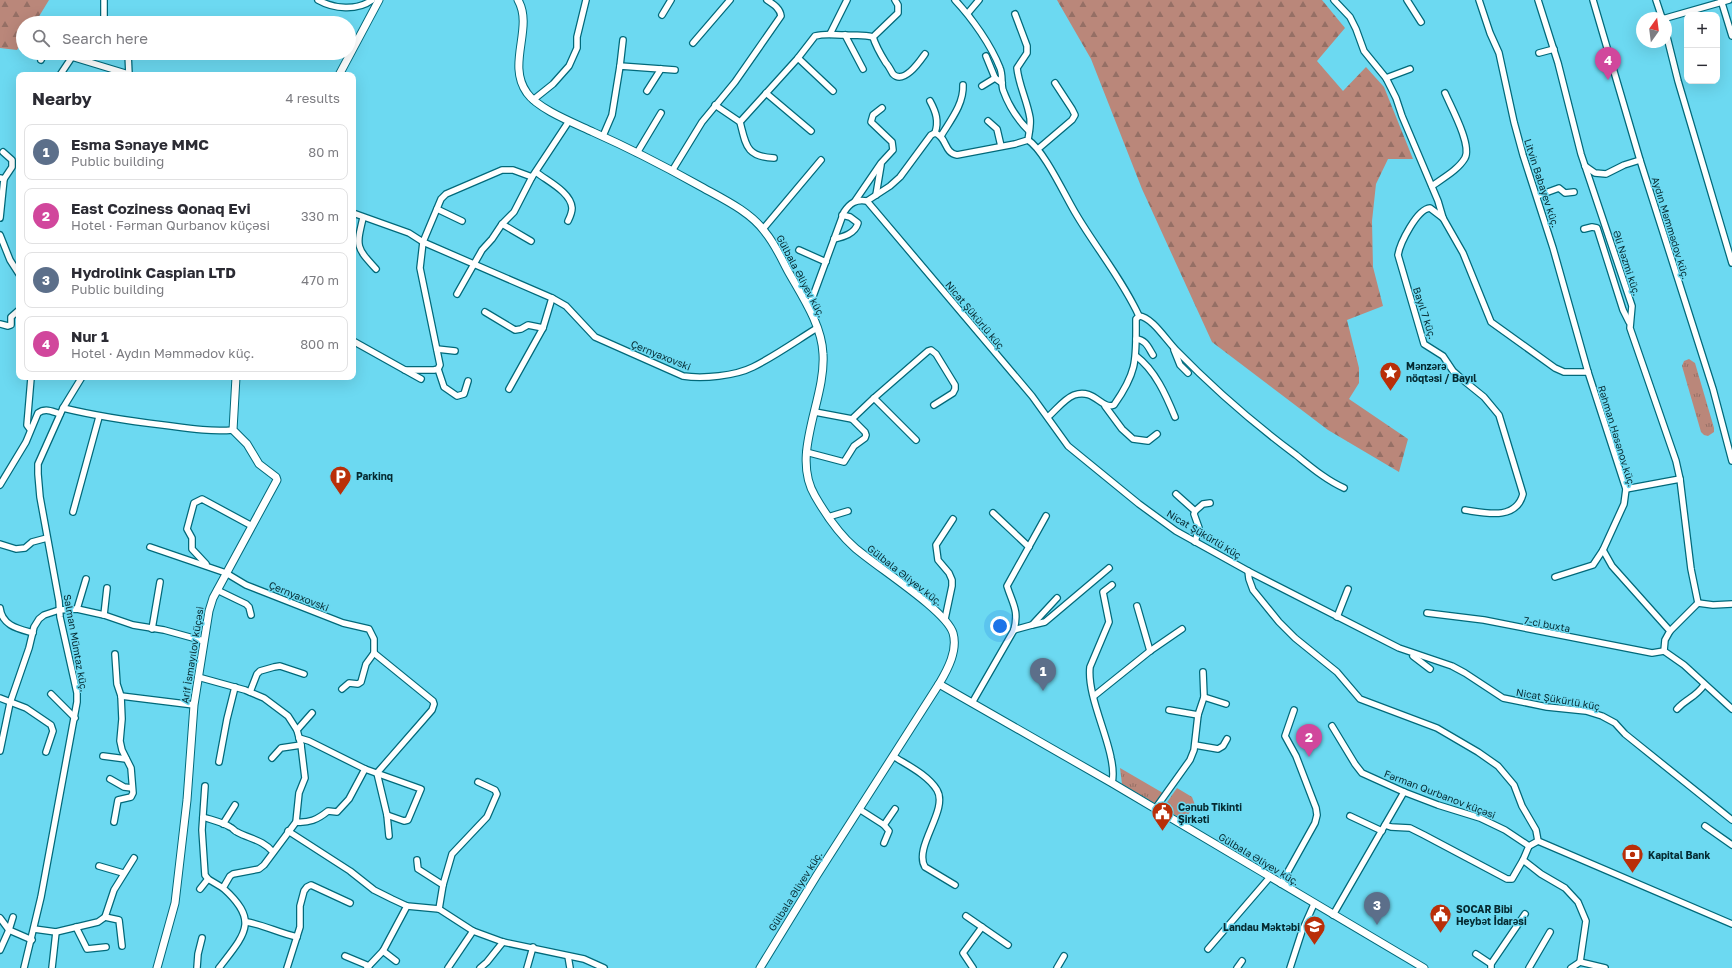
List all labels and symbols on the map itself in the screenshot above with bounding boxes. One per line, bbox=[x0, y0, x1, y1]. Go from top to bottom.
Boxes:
north arrow bbox=[1636, 12, 1672, 48]
pin: 4 bbox=[1595, 47, 1621, 80]
street label: Litvin Babayev küç. bbox=[1522, 137, 1562, 229]
street label: Aydın Məmmədov küç. bbox=[1650, 175, 1692, 281]
street label: Əli Nəzmi küç. bbox=[1611, 229, 1643, 297]
street label: Gülbala Əliyev küç. bbox=[774, 233, 828, 319]
street label: Nicat Şükürlü küç bbox=[943, 279, 1007, 352]
street label: Bayıl 7 küç. bbox=[1411, 286, 1439, 340]
street label: Çernyaxovski bbox=[629, 337, 693, 373]
place icon: Mənzərə nöqtəsi / Bayıl bbox=[1378, 359, 1404, 392]
place label: Mənzərə nöqtəsi / Bayıl bbox=[1406, 360, 1477, 384]
street label: Rəhman Həsənov küç. bbox=[1596, 384, 1638, 488]
parking icon: Parkinq bbox=[327, 463, 353, 496]
place label: Parkinq bbox=[356, 470, 393, 482]
street label: Nicat Şükürlü küç bbox=[1165, 507, 1244, 561]
street label: Gülbala Əliyev küç. bbox=[865, 542, 945, 608]
street label: Çernyaxovski bbox=[267, 578, 331, 614]
street label: Salman Mümtaz küç. bbox=[61, 593, 91, 693]
street label: Arif İsmayılov küçəsi bbox=[177, 605, 206, 704]
street label: 7-ci buxta bbox=[1523, 614, 1571, 634]
your location bbox=[990, 616, 1010, 636]
pin: 1 bbox=[1030, 658, 1056, 691]
street label: Nicat Şükürlü küç bbox=[1515, 686, 1601, 712]
pin: 2 bbox=[1296, 724, 1322, 757]
street label: Fərman Qurbanov küçəsi bbox=[1383, 767, 1497, 821]
public building icon: Cənub Tikinti Şirkəti bbox=[1149, 800, 1175, 833]
place label: Cənub Tikinti Şirkəti bbox=[1178, 801, 1242, 825]
street label: Gülbala Əliyev küç. bbox=[1217, 830, 1301, 888]
bank icon: Kapital Bank bbox=[1620, 842, 1646, 875]
street label: Gülbala Əliyev küç. bbox=[766, 849, 824, 933]
place label: Kapital Bank bbox=[1648, 849, 1710, 861]
pin: 3 bbox=[1364, 892, 1390, 925]
public building icon: SOCAR Bibi Heybət İdarəsi bbox=[1428, 902, 1454, 935]
place label: SOCAR Bibi Heybət İdarəsi bbox=[1456, 903, 1527, 927]
school or university icon: Landau Məktəbi bbox=[1302, 914, 1328, 947]
place label: Landau Məktəbi bbox=[1223, 921, 1300, 933]

